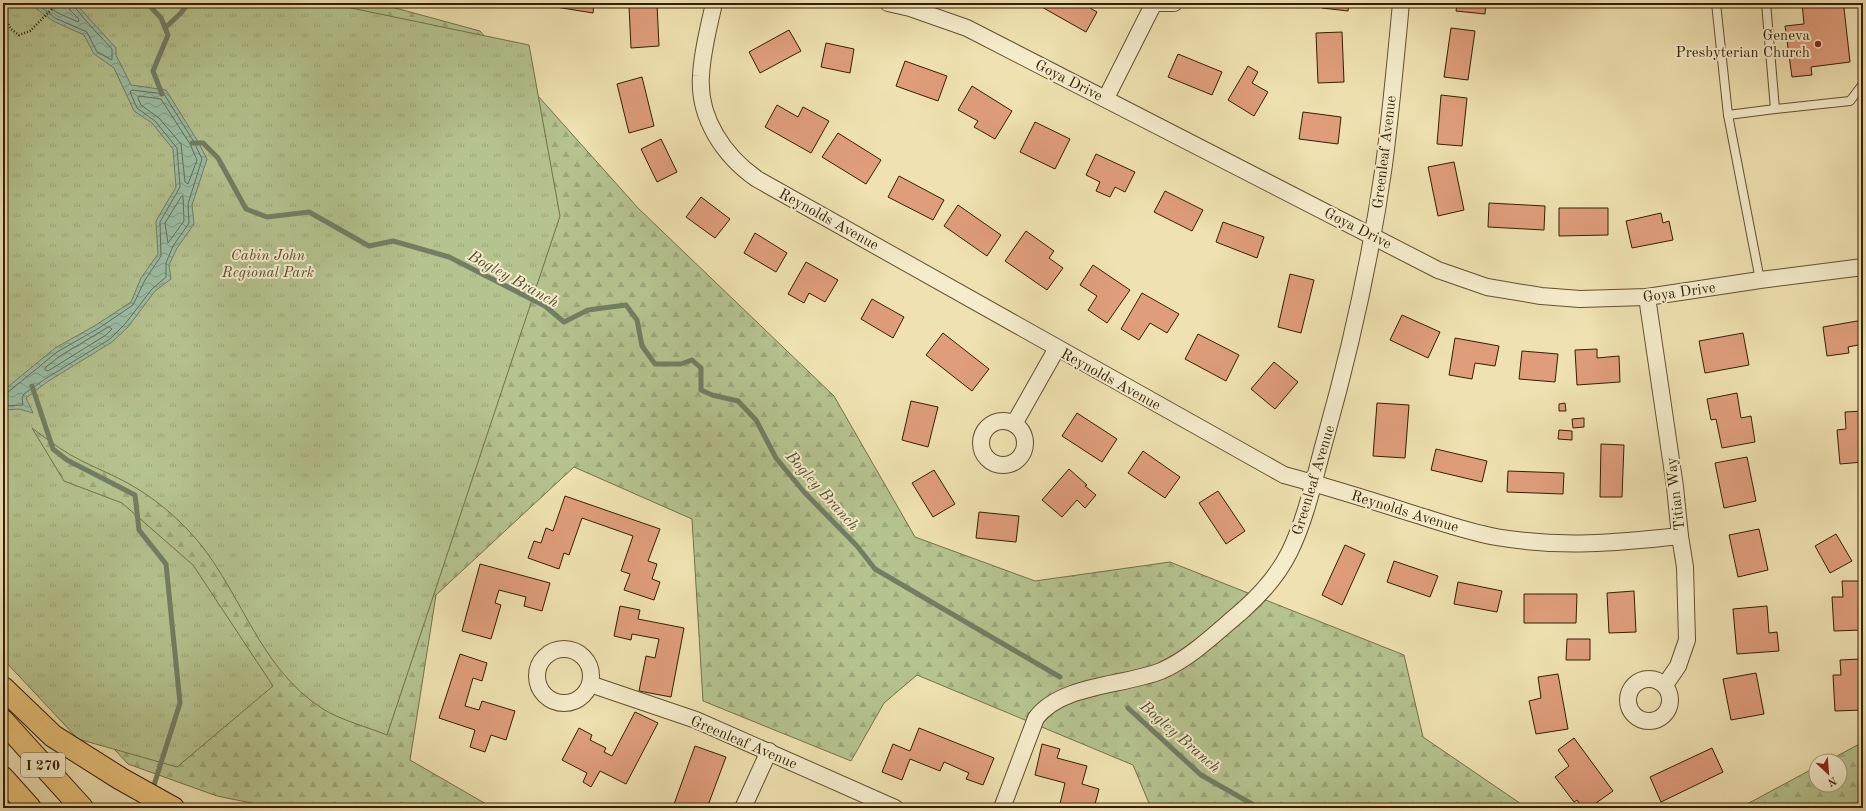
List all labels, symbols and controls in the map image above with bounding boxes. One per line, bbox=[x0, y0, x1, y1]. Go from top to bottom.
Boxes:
place label: Geneva Presbyterian Church bbox=[1675, 29, 1811, 61]
marker: Geneva Presbyterian Church bbox=[1813, 39, 1823, 49]
street label: Goya Drive bbox=[1032, 58, 1104, 105]
street label: Greenleaf Avenue bbox=[1371, 95, 1400, 210]
street label: Reynolds Avenue bbox=[776, 187, 881, 254]
street label: Goya Drive bbox=[1321, 206, 1393, 253]
water label: Bogley Branch bbox=[464, 248, 561, 311]
park label: Cabin John Regional Park bbox=[221, 249, 314, 281]
street label: Goya Drive bbox=[1642, 281, 1717, 306]
street label: Reynolds Avenue bbox=[1058, 347, 1163, 414]
street label: Greenleaf Avenue bbox=[1291, 424, 1338, 537]
water label: Bogley Branch bbox=[781, 448, 861, 534]
street label: Titian Way bbox=[1665, 456, 1688, 531]
street label: Reynolds Avenue bbox=[1349, 489, 1460, 536]
water label: Bogley Branch bbox=[1136, 698, 1223, 777]
street label: Greenleaf Avenue bbox=[688, 714, 799, 773]
road number: I 270 bbox=[21, 753, 65, 777]
north arrow bbox=[1808, 753, 1848, 793]
text: N bbox=[1825, 774, 1838, 788]

